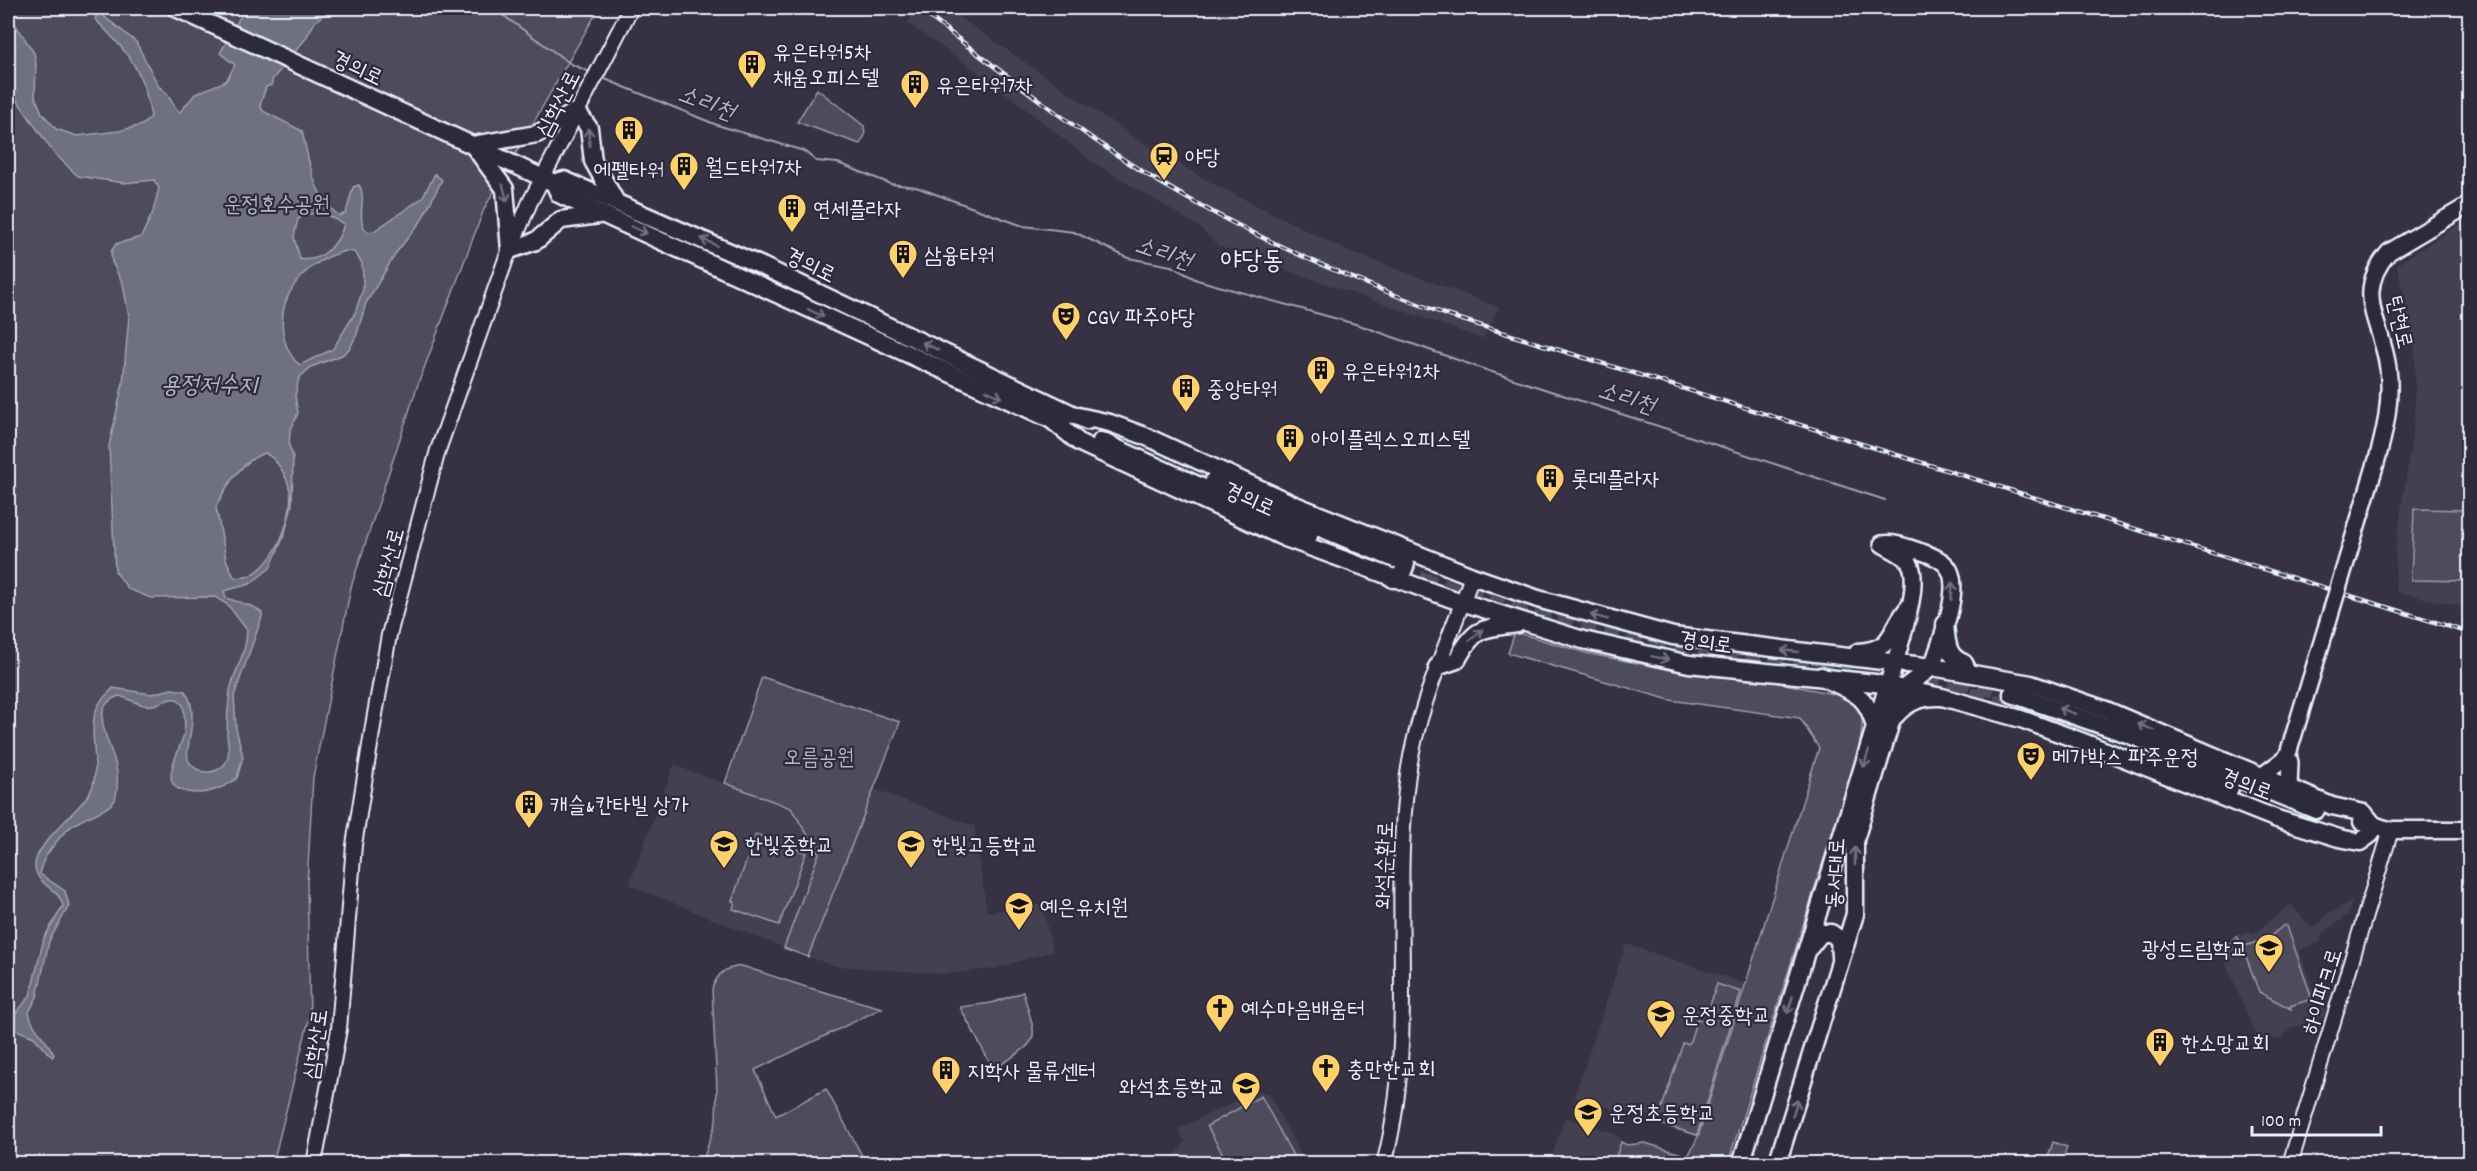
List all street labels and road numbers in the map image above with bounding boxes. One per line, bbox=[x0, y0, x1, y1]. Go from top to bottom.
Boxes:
street label: 경의로 bbox=[326, 45, 387, 95]
street label: 심학산로 bbox=[530, 66, 590, 143]
street label: 경의로 bbox=[779, 242, 840, 293]
street label: 탄현로 bbox=[2377, 293, 2419, 352]
street label: 경의로 bbox=[1218, 476, 1279, 526]
street label: 심학산로 bbox=[366, 525, 415, 601]
street label: 경의로 bbox=[1677, 625, 1734, 664]
street label: 경의로 bbox=[2215, 762, 2276, 810]
street label: 와석순환로 bbox=[1369, 820, 1404, 910]
street label: 동서대로 bbox=[1820, 837, 1855, 909]
street label: 하이파크로 bbox=[2297, 945, 2352, 1039]
street label: 심학산로 bbox=[297, 1007, 338, 1082]

